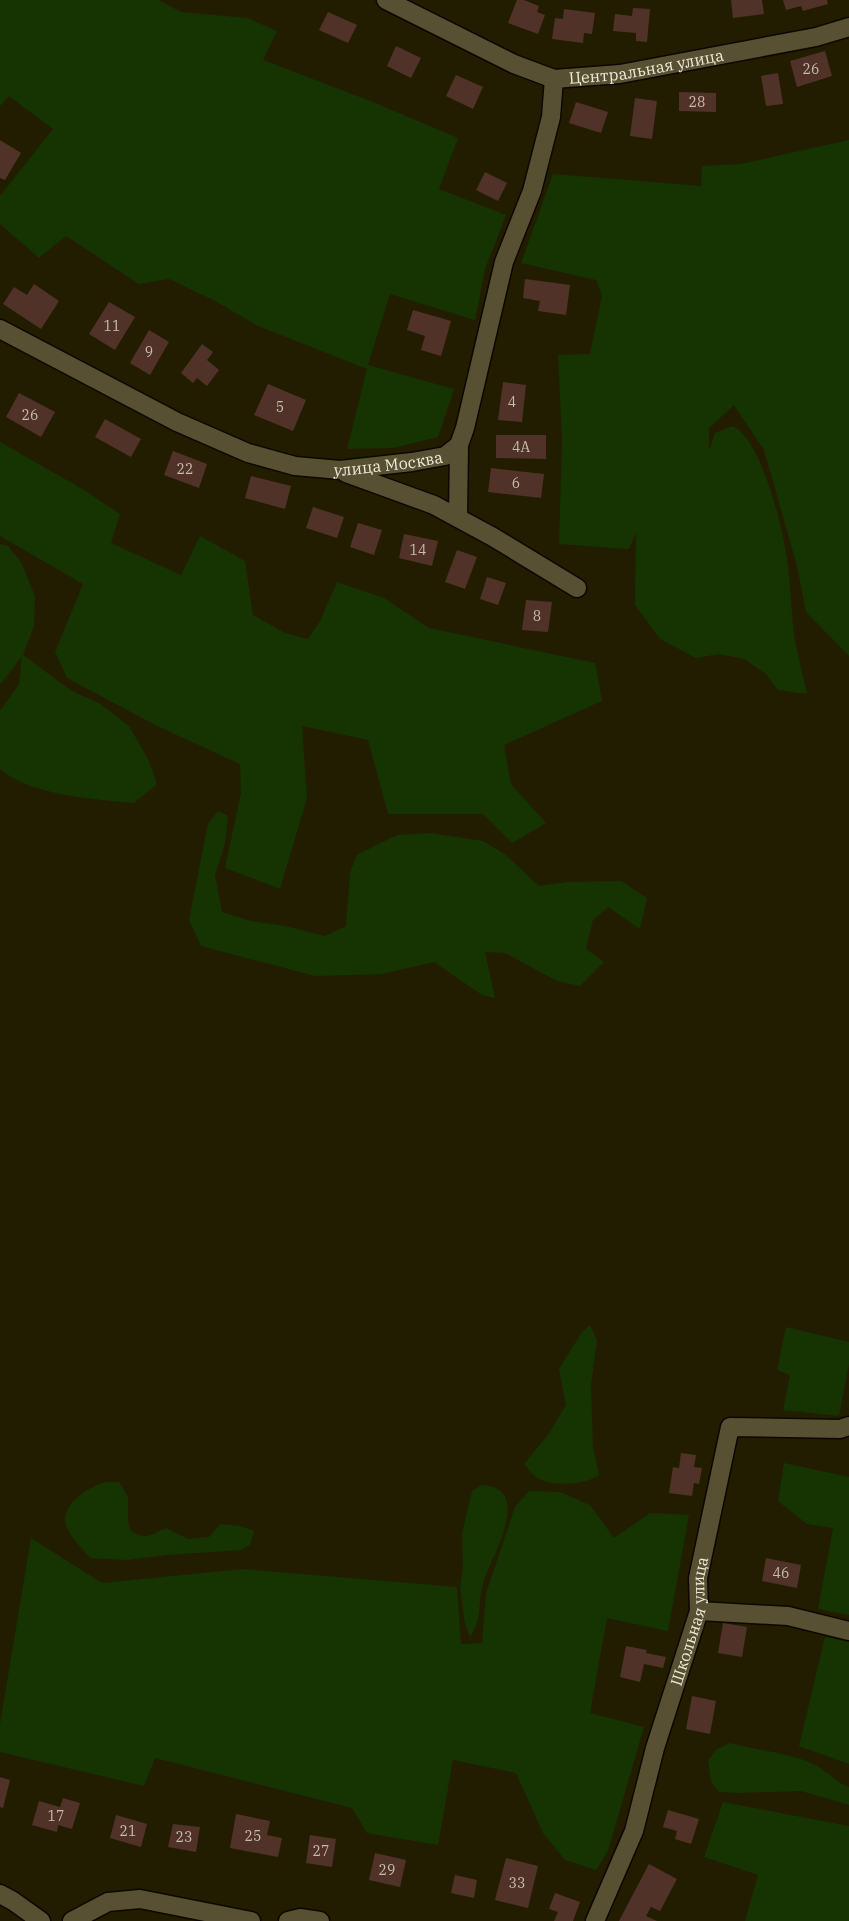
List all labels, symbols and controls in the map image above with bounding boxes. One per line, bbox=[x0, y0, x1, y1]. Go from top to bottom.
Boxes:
street label: Центральная улица bbox=[568, 45, 726, 88]
house number: 26 bbox=[803, 60, 819, 78]
house number: 28 bbox=[689, 93, 705, 111]
house number: 11 bbox=[104, 317, 120, 335]
house number: 9 bbox=[145, 343, 153, 361]
house number: 4 bbox=[508, 393, 516, 411]
house number: 5 bbox=[276, 398, 284, 416]
house number: 26 bbox=[22, 406, 38, 424]
house number: 4А bbox=[512, 438, 530, 456]
street label: улица Москва bbox=[333, 447, 445, 480]
house number: 22 bbox=[177, 460, 193, 478]
house number: 6 bbox=[512, 474, 520, 492]
house number: 14 bbox=[410, 541, 426, 559]
house number: 8 bbox=[533, 607, 541, 625]
street label: Школьная улица bbox=[666, 1555, 712, 1688]
house number: 46 bbox=[773, 1564, 789, 1582]
house number: 17 bbox=[48, 1807, 64, 1825]
house number: 21 bbox=[120, 1822, 136, 1840]
house number: 25 bbox=[245, 1827, 261, 1845]
house number: 23 bbox=[176, 1828, 192, 1846]
house number: 27 bbox=[313, 1842, 329, 1860]
house number: 29 bbox=[379, 1861, 395, 1879]
house number: 33 bbox=[509, 1874, 525, 1892]

